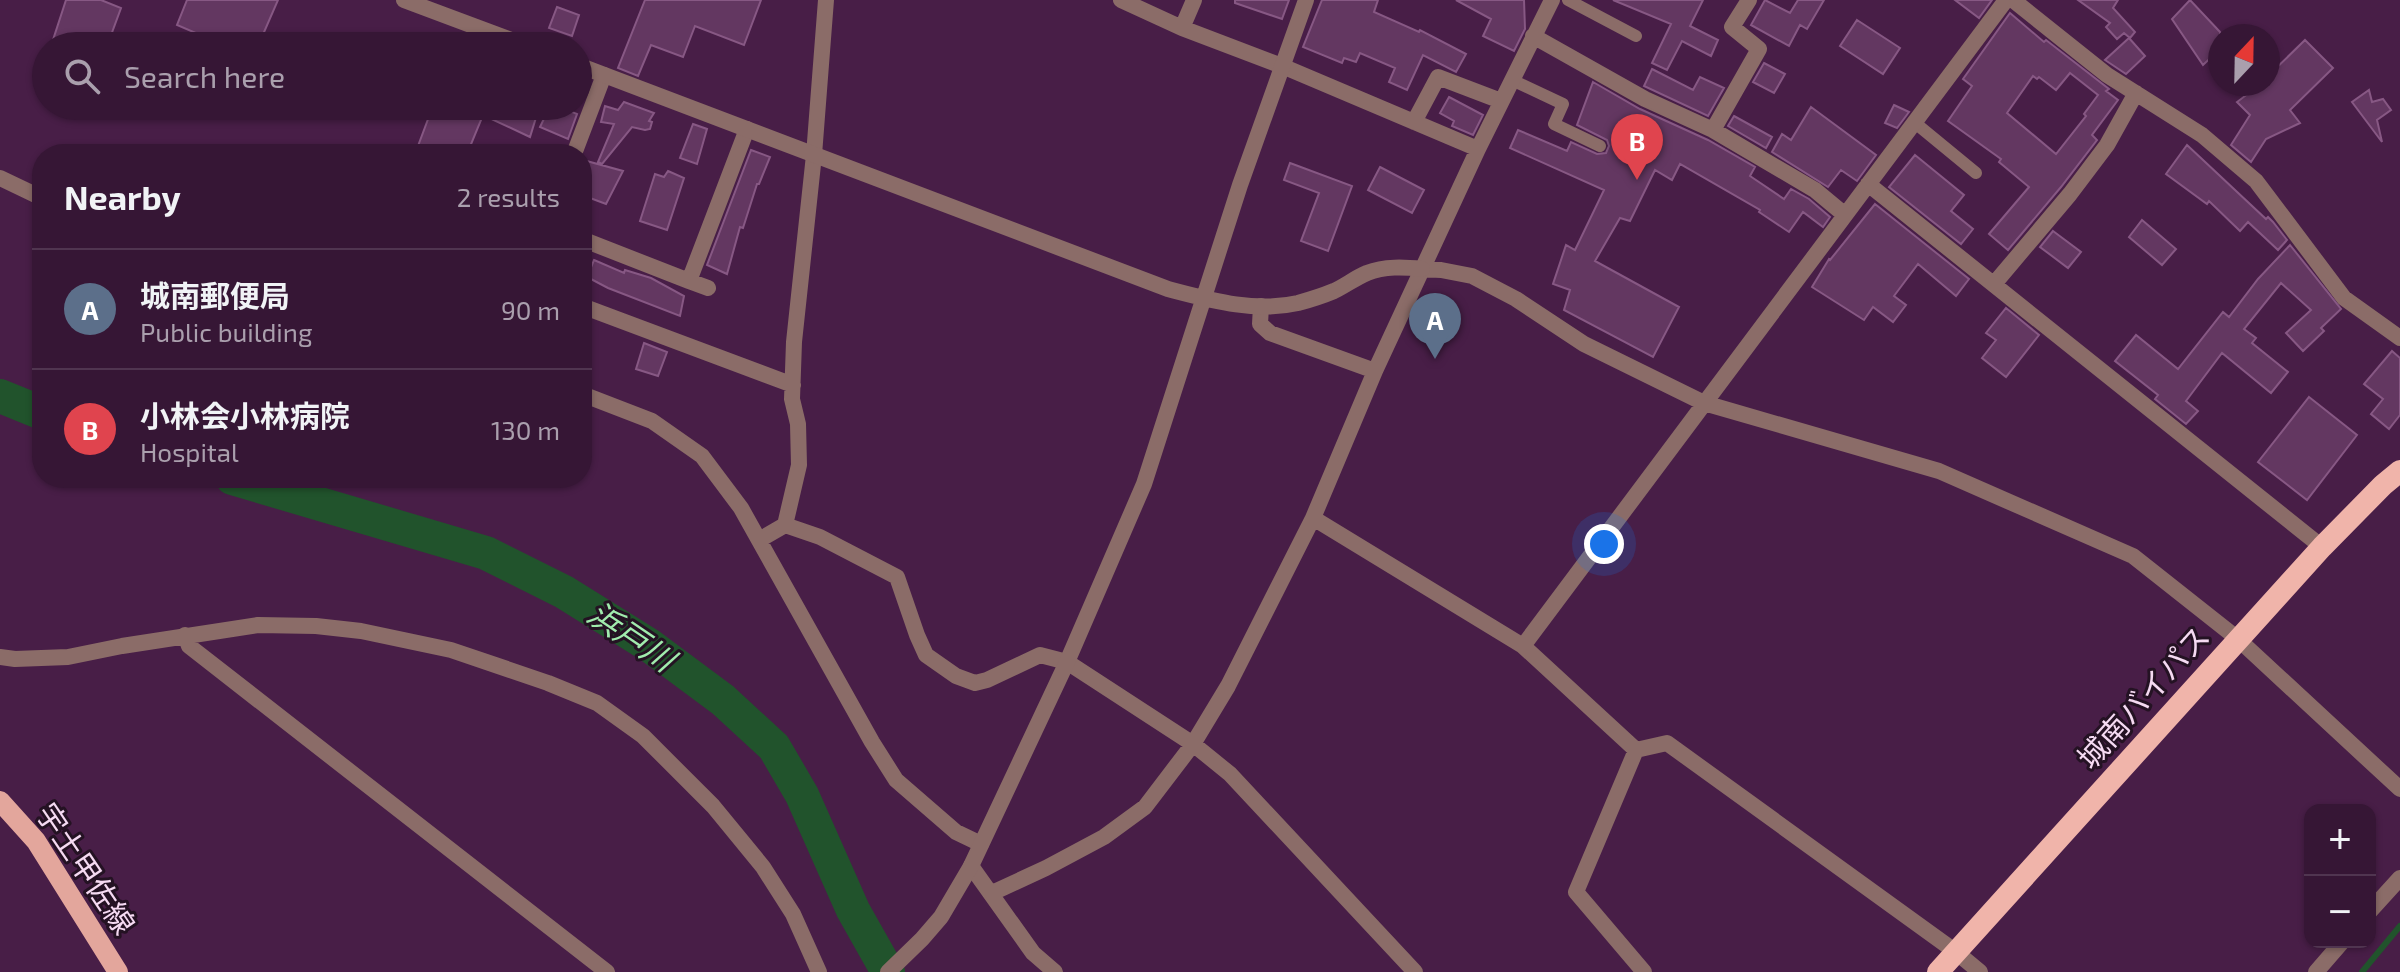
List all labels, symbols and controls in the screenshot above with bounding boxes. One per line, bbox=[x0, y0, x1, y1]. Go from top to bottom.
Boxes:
north arrow bbox=[2208, 24, 2280, 96]
search box bbox=[32, 32, 592, 120]
icon: search bbox=[60, 54, 104, 98]
text: Search here bbox=[124, 58, 285, 94]
pin: B bbox=[1611, 114, 1663, 180]
text: Nearby bbox=[64, 176, 181, 217]
text: 2 results bbox=[457, 181, 560, 212]
text: 城南郵便局 bbox=[140, 277, 290, 313]
pin: A bbox=[1409, 293, 1461, 359]
text: A bbox=[82, 294, 98, 325]
text: 90 m bbox=[501, 294, 560, 325]
text: Public building bbox=[140, 316, 312, 347]
text: 小林会小林病院 bbox=[140, 397, 350, 433]
text: B bbox=[82, 414, 98, 445]
text: 130 m bbox=[491, 414, 560, 445]
text: Hospital bbox=[140, 436, 239, 467]
your location bbox=[1584, 524, 1624, 564]
water label: 浜戸川 bbox=[582, 593, 685, 680]
street label: 城南バイパス bbox=[2069, 618, 2216, 775]
street label: 宇土甲佐線 bbox=[30, 796, 144, 940]
map controls bbox=[2304, 804, 2376, 948]
button: + bbox=[2304, 804, 2376, 876]
button: − bbox=[2304, 876, 2376, 948]

